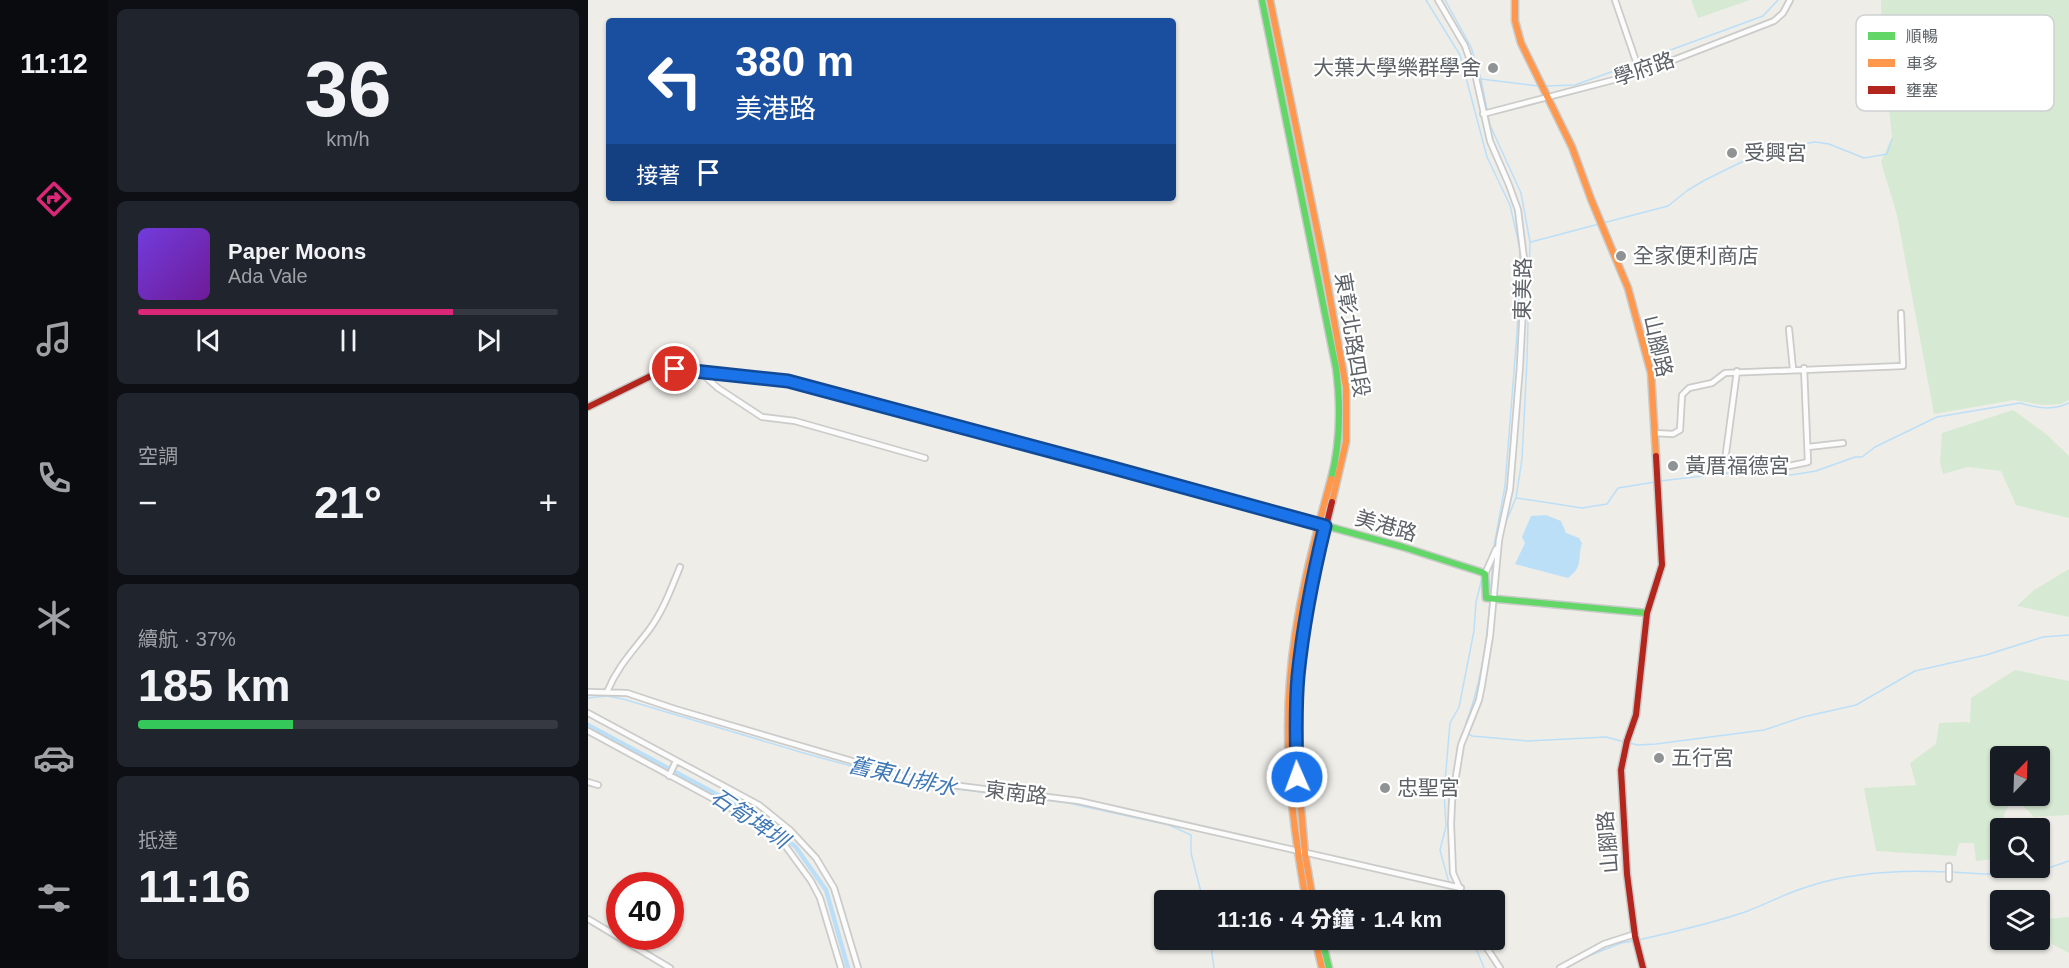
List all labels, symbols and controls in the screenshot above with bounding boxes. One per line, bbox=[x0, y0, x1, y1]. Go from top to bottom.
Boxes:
legend bbox=[1856, 15, 2054, 111]
text: 順暢 bbox=[1906, 28, 1938, 45]
text: 380 m bbox=[735, 38, 854, 85]
icon: left bbox=[636, 42, 714, 120]
text: 36 bbox=[305, 45, 391, 133]
street label: 學府路 bbox=[1610, 47, 1677, 90]
text: 11:12 bbox=[20, 49, 88, 79]
text: 車多 bbox=[1906, 55, 1938, 72]
place label: 大葉大學樂群學舍 bbox=[1313, 56, 1481, 79]
marker: 大葉大學樂群學舍 bbox=[1486, 61, 1500, 75]
text: 壅塞 bbox=[1906, 82, 1938, 99]
text: 美港路 bbox=[735, 94, 816, 124]
text: km/h bbox=[326, 128, 370, 150]
place label: 受興宮 bbox=[1744, 141, 1807, 164]
marker: 受興宮 bbox=[1725, 146, 1739, 160]
icon: arrive bbox=[692, 156, 725, 189]
text: 接著 bbox=[636, 163, 680, 188]
icon: directions bbox=[33, 178, 75, 220]
text: Paper Moons bbox=[228, 239, 366, 264]
place label: 全家便利商店 bbox=[1633, 244, 1759, 267]
marker: 全家便利商店 bbox=[1614, 249, 1628, 263]
street label: 東美路 bbox=[1510, 257, 1535, 321]
text: Ada Vale bbox=[228, 265, 308, 287]
street label: 東彰北路四段 bbox=[1331, 271, 1374, 399]
street label: 山腳路 bbox=[1640, 313, 1677, 379]
icon: music bbox=[33, 318, 75, 360]
icon: previous bbox=[192, 324, 225, 357]
icon: pause bbox=[332, 324, 365, 357]
icon: next bbox=[472, 324, 505, 357]
pin bbox=[649, 343, 700, 394]
icon: arrive bbox=[658, 352, 691, 385]
text: 空調 bbox=[138, 445, 178, 467]
place label: 黃厝福德宮 bbox=[1685, 454, 1790, 477]
icon: phone bbox=[33, 457, 75, 499]
marker: 黃厝福德宮 bbox=[1666, 459, 1680, 473]
text: 21° bbox=[314, 477, 382, 528]
text: − bbox=[138, 484, 157, 521]
text: + bbox=[539, 484, 558, 521]
street label: 美港路 bbox=[1353, 506, 1420, 545]
icon: climate bbox=[33, 597, 75, 639]
text: 續航 · 37% bbox=[138, 628, 236, 650]
text: 185 km bbox=[138, 660, 291, 711]
icon: car bbox=[33, 737, 75, 779]
position arrow bbox=[1265, 745, 1329, 809]
place label: 五行宮 bbox=[1671, 746, 1734, 769]
north arrow bbox=[1990, 746, 2050, 806]
map controls bbox=[1990, 746, 2050, 950]
marker: 五行宮 bbox=[1652, 751, 1666, 765]
water label: 舊東山排水 bbox=[846, 752, 960, 801]
place label: 忠聖宮 bbox=[1397, 776, 1460, 799]
street label: 東南路 bbox=[983, 777, 1049, 808]
marker: 忠聖宮 bbox=[1378, 781, 1392, 795]
water label: 石筍埤圳 bbox=[706, 783, 796, 855]
street label: 山腳路 bbox=[1593, 810, 1622, 874]
button: search bbox=[1990, 818, 2050, 878]
text: 抵達 bbox=[138, 829, 178, 851]
text: 11:16 bbox=[138, 861, 251, 912]
speed limit sign: 40 bbox=[606, 872, 684, 950]
icon: filters bbox=[33, 877, 75, 919]
button: layers bbox=[1990, 890, 2050, 950]
text: 11:16 · 4 分鐘 · 1.4 km bbox=[1217, 907, 1442, 932]

